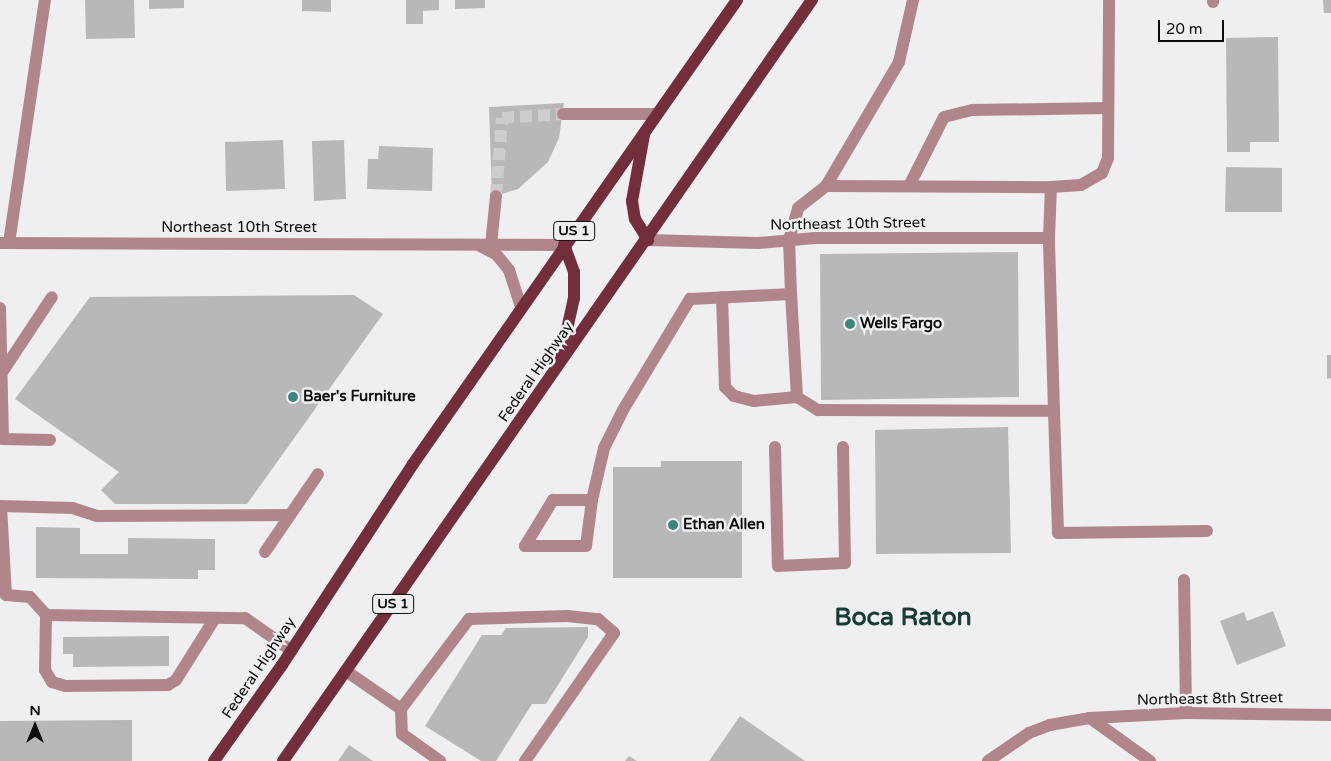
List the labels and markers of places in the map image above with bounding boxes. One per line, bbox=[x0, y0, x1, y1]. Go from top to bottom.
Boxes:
place label: Wells Fargo bbox=[860, 315, 942, 333]
marker: Wells Fargo bbox=[844, 318, 856, 330]
place label: Baer's Furniture bbox=[303, 388, 416, 406]
marker: Baer's Furniture bbox=[287, 391, 299, 403]
place label: Ethan Allen bbox=[683, 516, 765, 534]
marker: Ethan Allen bbox=[667, 519, 679, 531]

